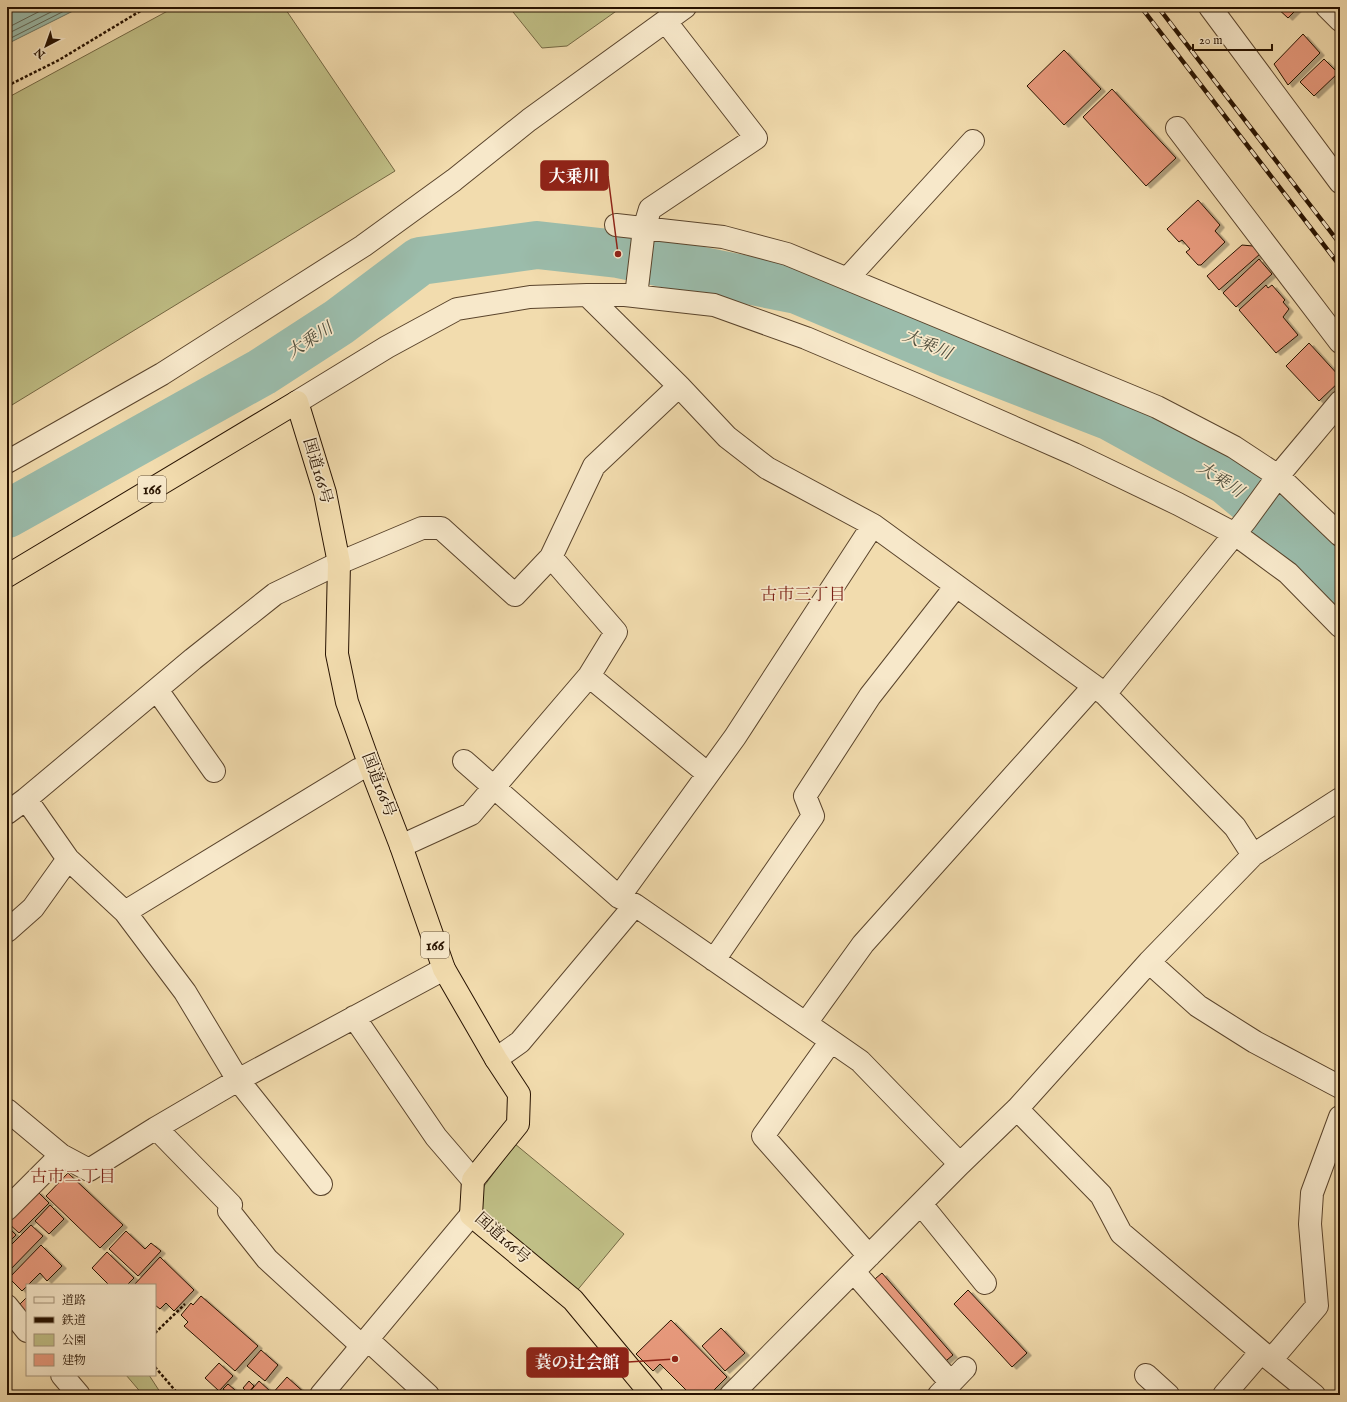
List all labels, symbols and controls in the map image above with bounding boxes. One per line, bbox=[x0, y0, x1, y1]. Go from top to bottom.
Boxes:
north arrow bbox=[26, 26, 66, 66]
scale bar bbox=[1193, 26, 1272, 52]
text: 20 m bbox=[1199, 33, 1222, 48]
text: N bbox=[32, 44, 49, 62]
callout: 大乗川 bbox=[541, 161, 608, 190]
text: 大乗川 bbox=[549, 167, 600, 188]
water label: 大乗川 bbox=[283, 317, 339, 364]
water label: 大乗川 bbox=[899, 325, 956, 365]
street label: 国道166号 bbox=[298, 436, 336, 506]
water label: 大乗川 bbox=[1193, 457, 1249, 504]
road number: 166 bbox=[138, 476, 166, 502]
district label: 古市三丁目 bbox=[761, 585, 846, 606]
street label: 国道166号 bbox=[357, 750, 399, 820]
road number: 166 bbox=[421, 932, 449, 958]
district label: 古市二丁目 bbox=[31, 1167, 116, 1188]
street label: 国道166号 bbox=[470, 1209, 534, 1269]
legend bbox=[26, 1284, 156, 1376]
text: 道路 bbox=[62, 1293, 86, 1308]
text: 鉄道 bbox=[61, 1313, 86, 1328]
text: 公園 bbox=[62, 1333, 86, 1348]
callout: 蓑の辻会館 bbox=[527, 1348, 628, 1377]
text: 建物 bbox=[62, 1353, 86, 1368]
text: 蓑の辻会館 bbox=[535, 1353, 620, 1374]

